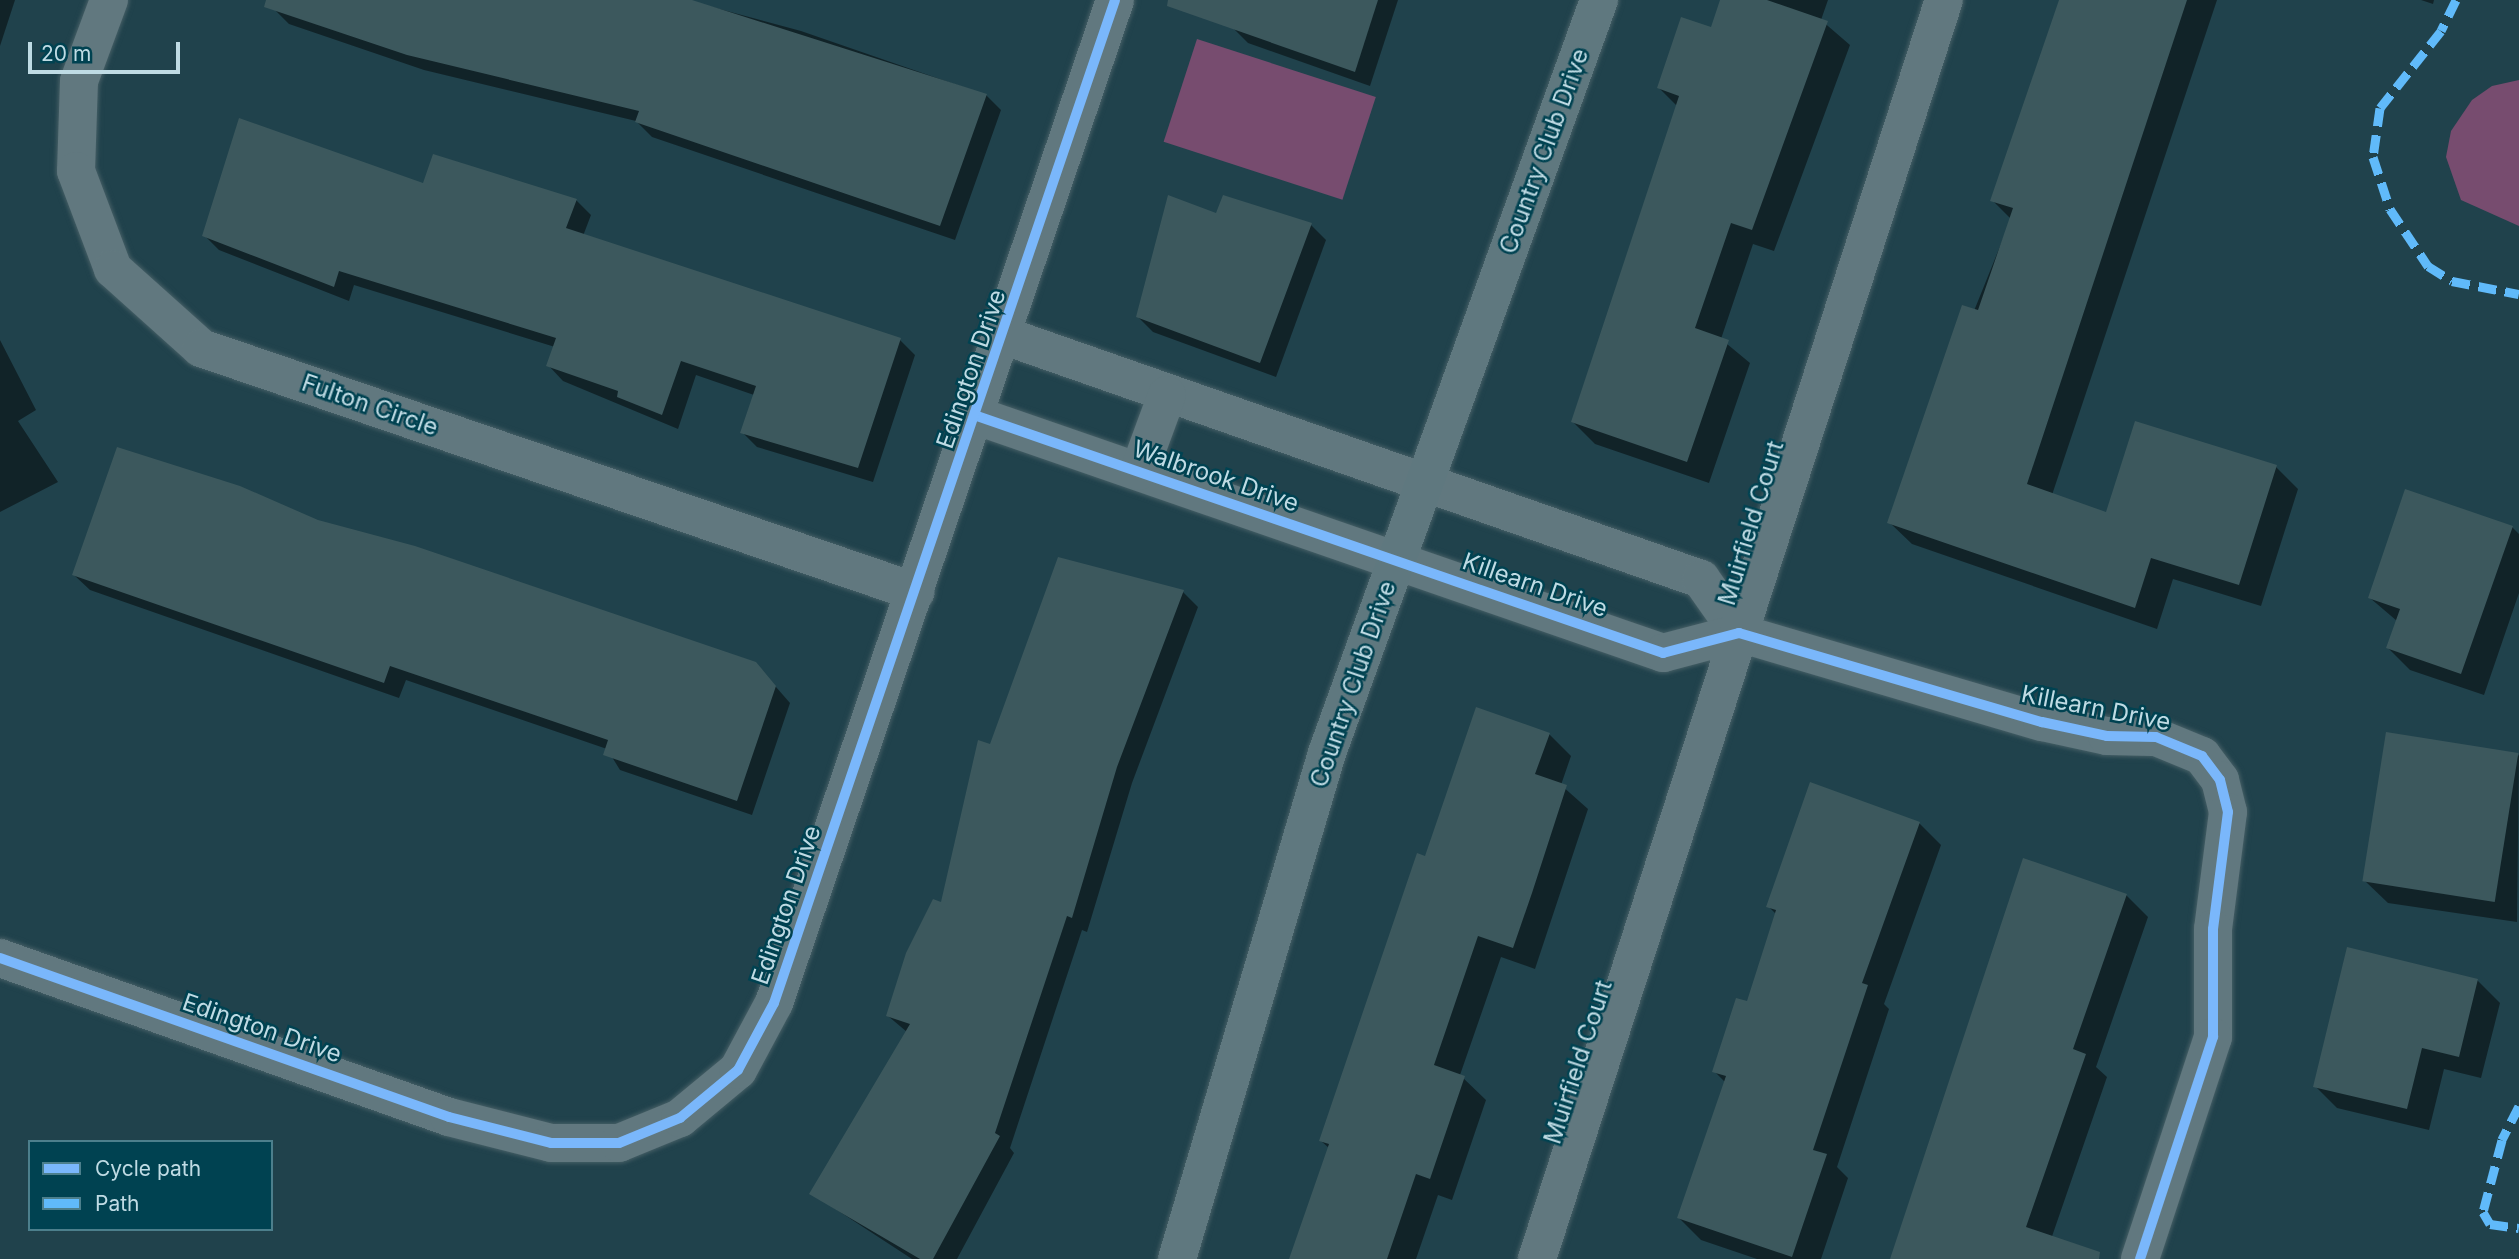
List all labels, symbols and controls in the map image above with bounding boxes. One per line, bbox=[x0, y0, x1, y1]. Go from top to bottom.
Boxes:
scale bar bbox=[32, 28, 184, 72]
text: 20 m bbox=[41, 41, 91, 66]
street label: Country Club Drive bbox=[1493, 44, 1595, 258]
street label: Edington Drive bbox=[930, 286, 1012, 452]
street label: Fulton Circle bbox=[298, 368, 442, 442]
street label: Walbrook Drive bbox=[1129, 434, 1303, 518]
street label: Muirfield Court bbox=[1712, 437, 1790, 609]
street label: Killearn Drive bbox=[1459, 547, 1611, 623]
street label: Country Club Drive bbox=[1304, 577, 1402, 791]
street label: Killearn Drive bbox=[2019, 679, 2173, 737]
street label: Edington Drive bbox=[745, 822, 827, 988]
street label: Muirfield Court bbox=[1538, 977, 1618, 1147]
street label: Edington Drive bbox=[179, 987, 345, 1069]
legend bbox=[28, 1140, 273, 1231]
text: Cycle path bbox=[95, 1156, 201, 1181]
text: Path bbox=[95, 1191, 140, 1216]

